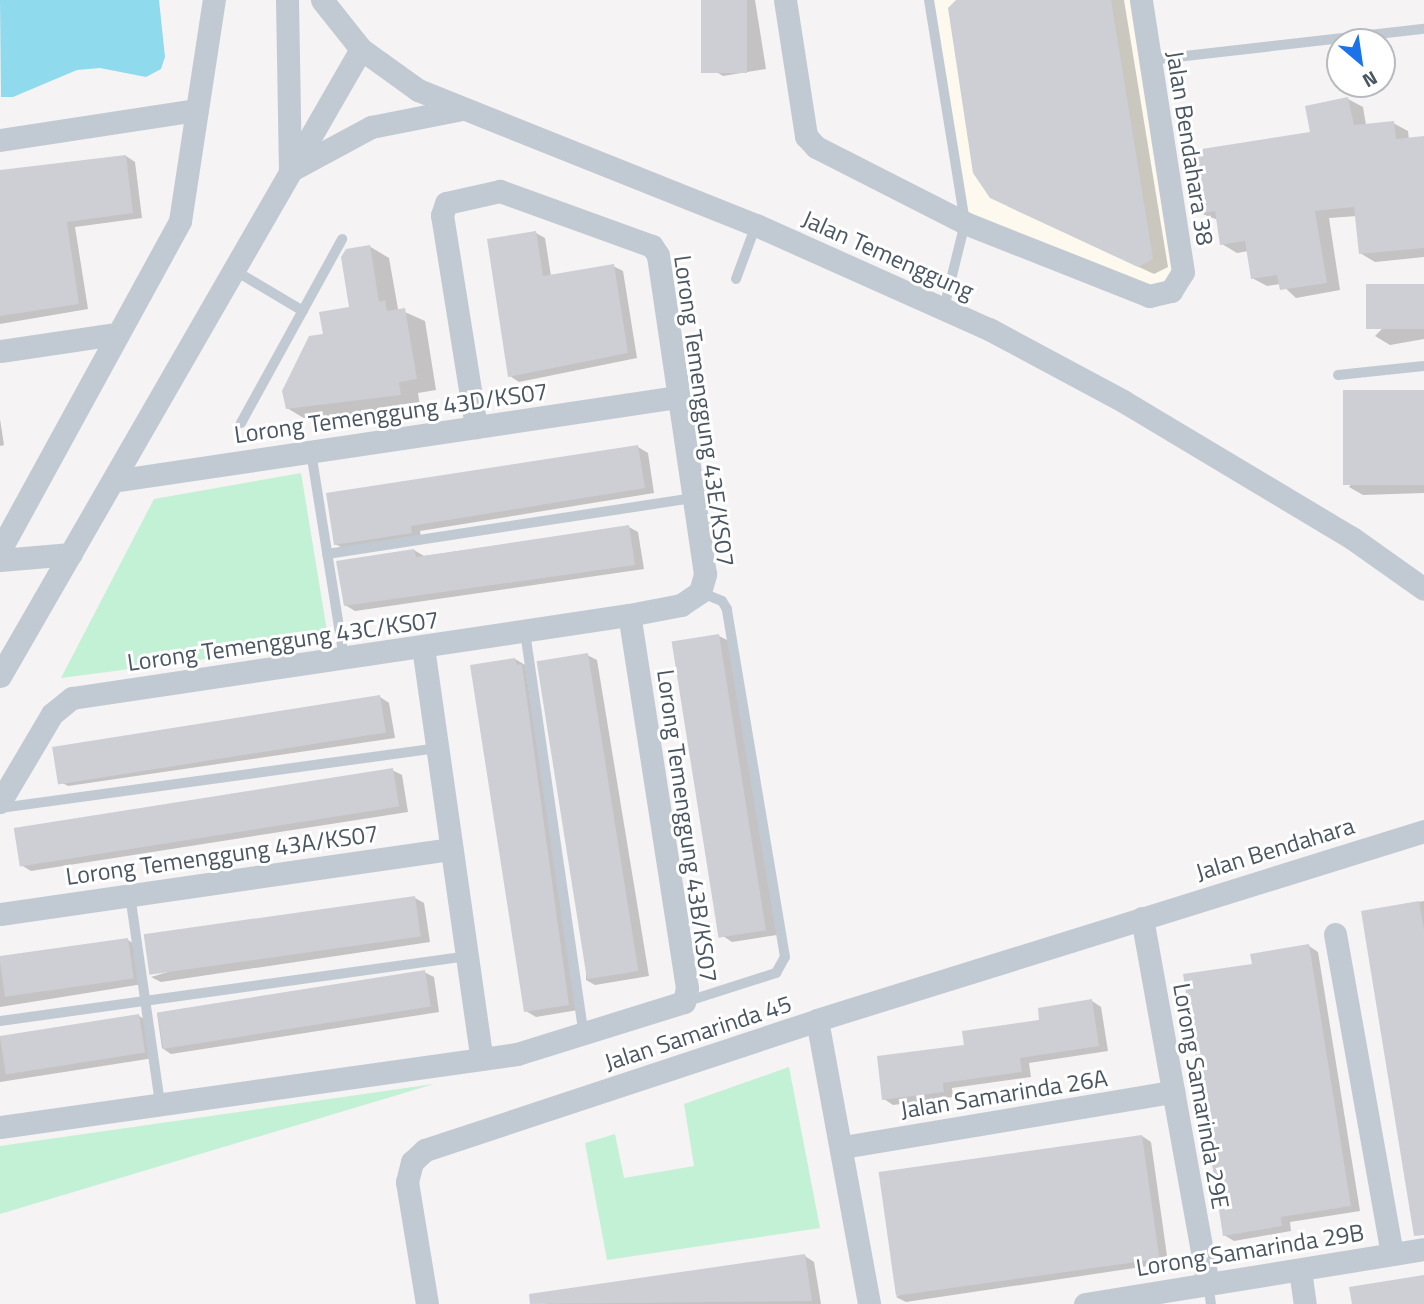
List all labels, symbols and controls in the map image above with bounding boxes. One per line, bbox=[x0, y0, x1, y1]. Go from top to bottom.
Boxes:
north arrow bbox=[1326, 28, 1396, 98]
street label: Jalan Bendahara 38 bbox=[1160, 49, 1220, 247]
text: N bbox=[1358, 64, 1383, 96]
street label: Jalan Temenggung bbox=[798, 204, 978, 306]
street label: Lorong Temenggung 43E/KS07 bbox=[668, 253, 740, 569]
street label: Lorong Temenggung 43D/KS07 bbox=[232, 377, 550, 449]
street label: Lorong Temenggung 43C/KS07 bbox=[125, 605, 441, 677]
street label: Lorong Temenggung 43B/KS07 bbox=[651, 668, 723, 984]
street label: Jalan Bendahara bbox=[1192, 811, 1358, 887]
street label: Lorong Temenggung 43A/KS07 bbox=[64, 819, 380, 891]
street label: Lorong Samarinda 29E bbox=[1167, 981, 1235, 1211]
street label: Jalan Samarinda 45 bbox=[601, 989, 795, 1077]
street label: Jalan Samarinda 26A bbox=[898, 1063, 1110, 1125]
street label: Lorong Samarinda 29B bbox=[1134, 1218, 1366, 1282]

